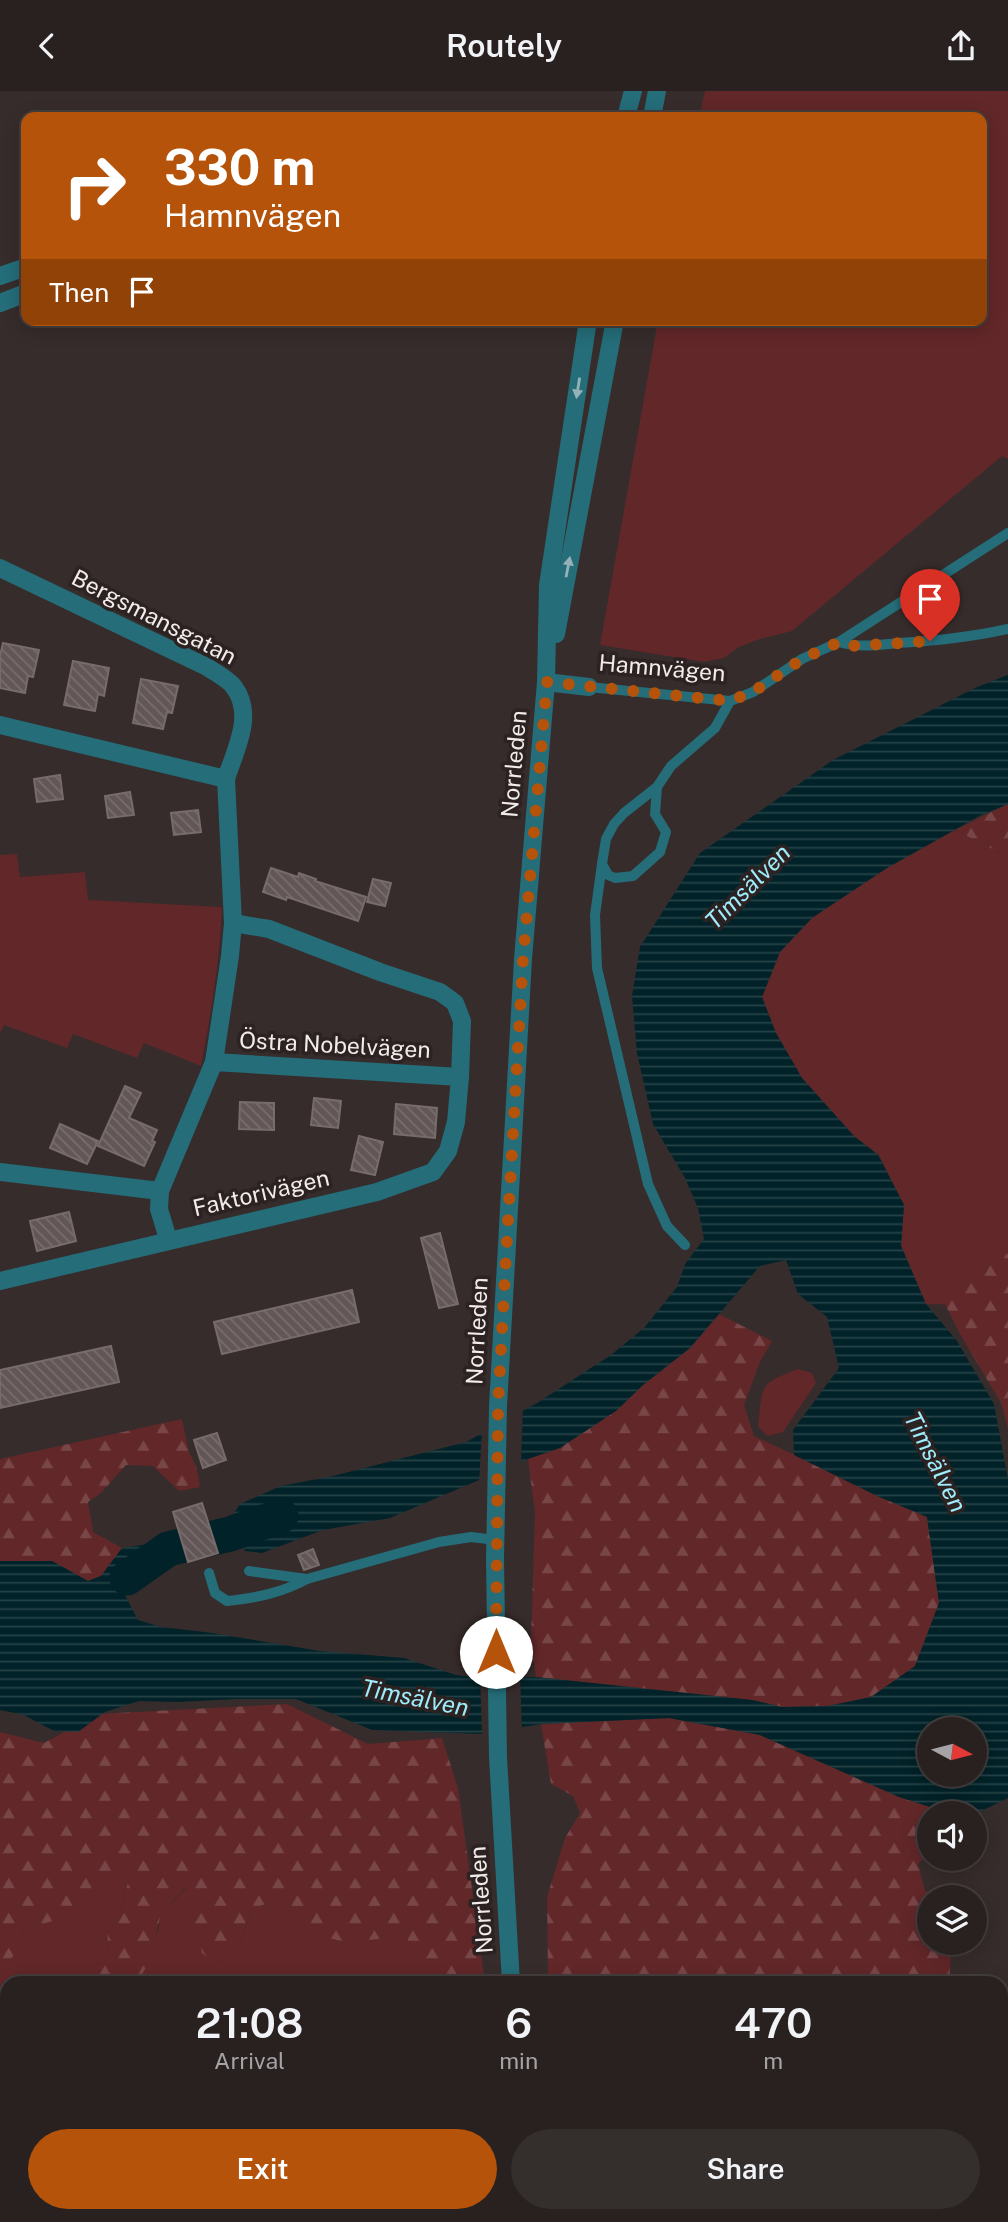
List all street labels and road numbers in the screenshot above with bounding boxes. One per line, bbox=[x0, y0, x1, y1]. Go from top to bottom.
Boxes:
street label: Bergsmansgatan bbox=[67, 563, 241, 670]
street label: Hamnvägen bbox=[597, 649, 727, 686]
street label: Norrleden bbox=[495, 709, 532, 819]
street label: Östra Nobelvägen bbox=[239, 1026, 431, 1063]
street label: Faktorivägen bbox=[190, 1164, 332, 1221]
street label: Norrleden bbox=[460, 1277, 493, 1385]
street label: Norrleden bbox=[463, 1845, 498, 1955]

